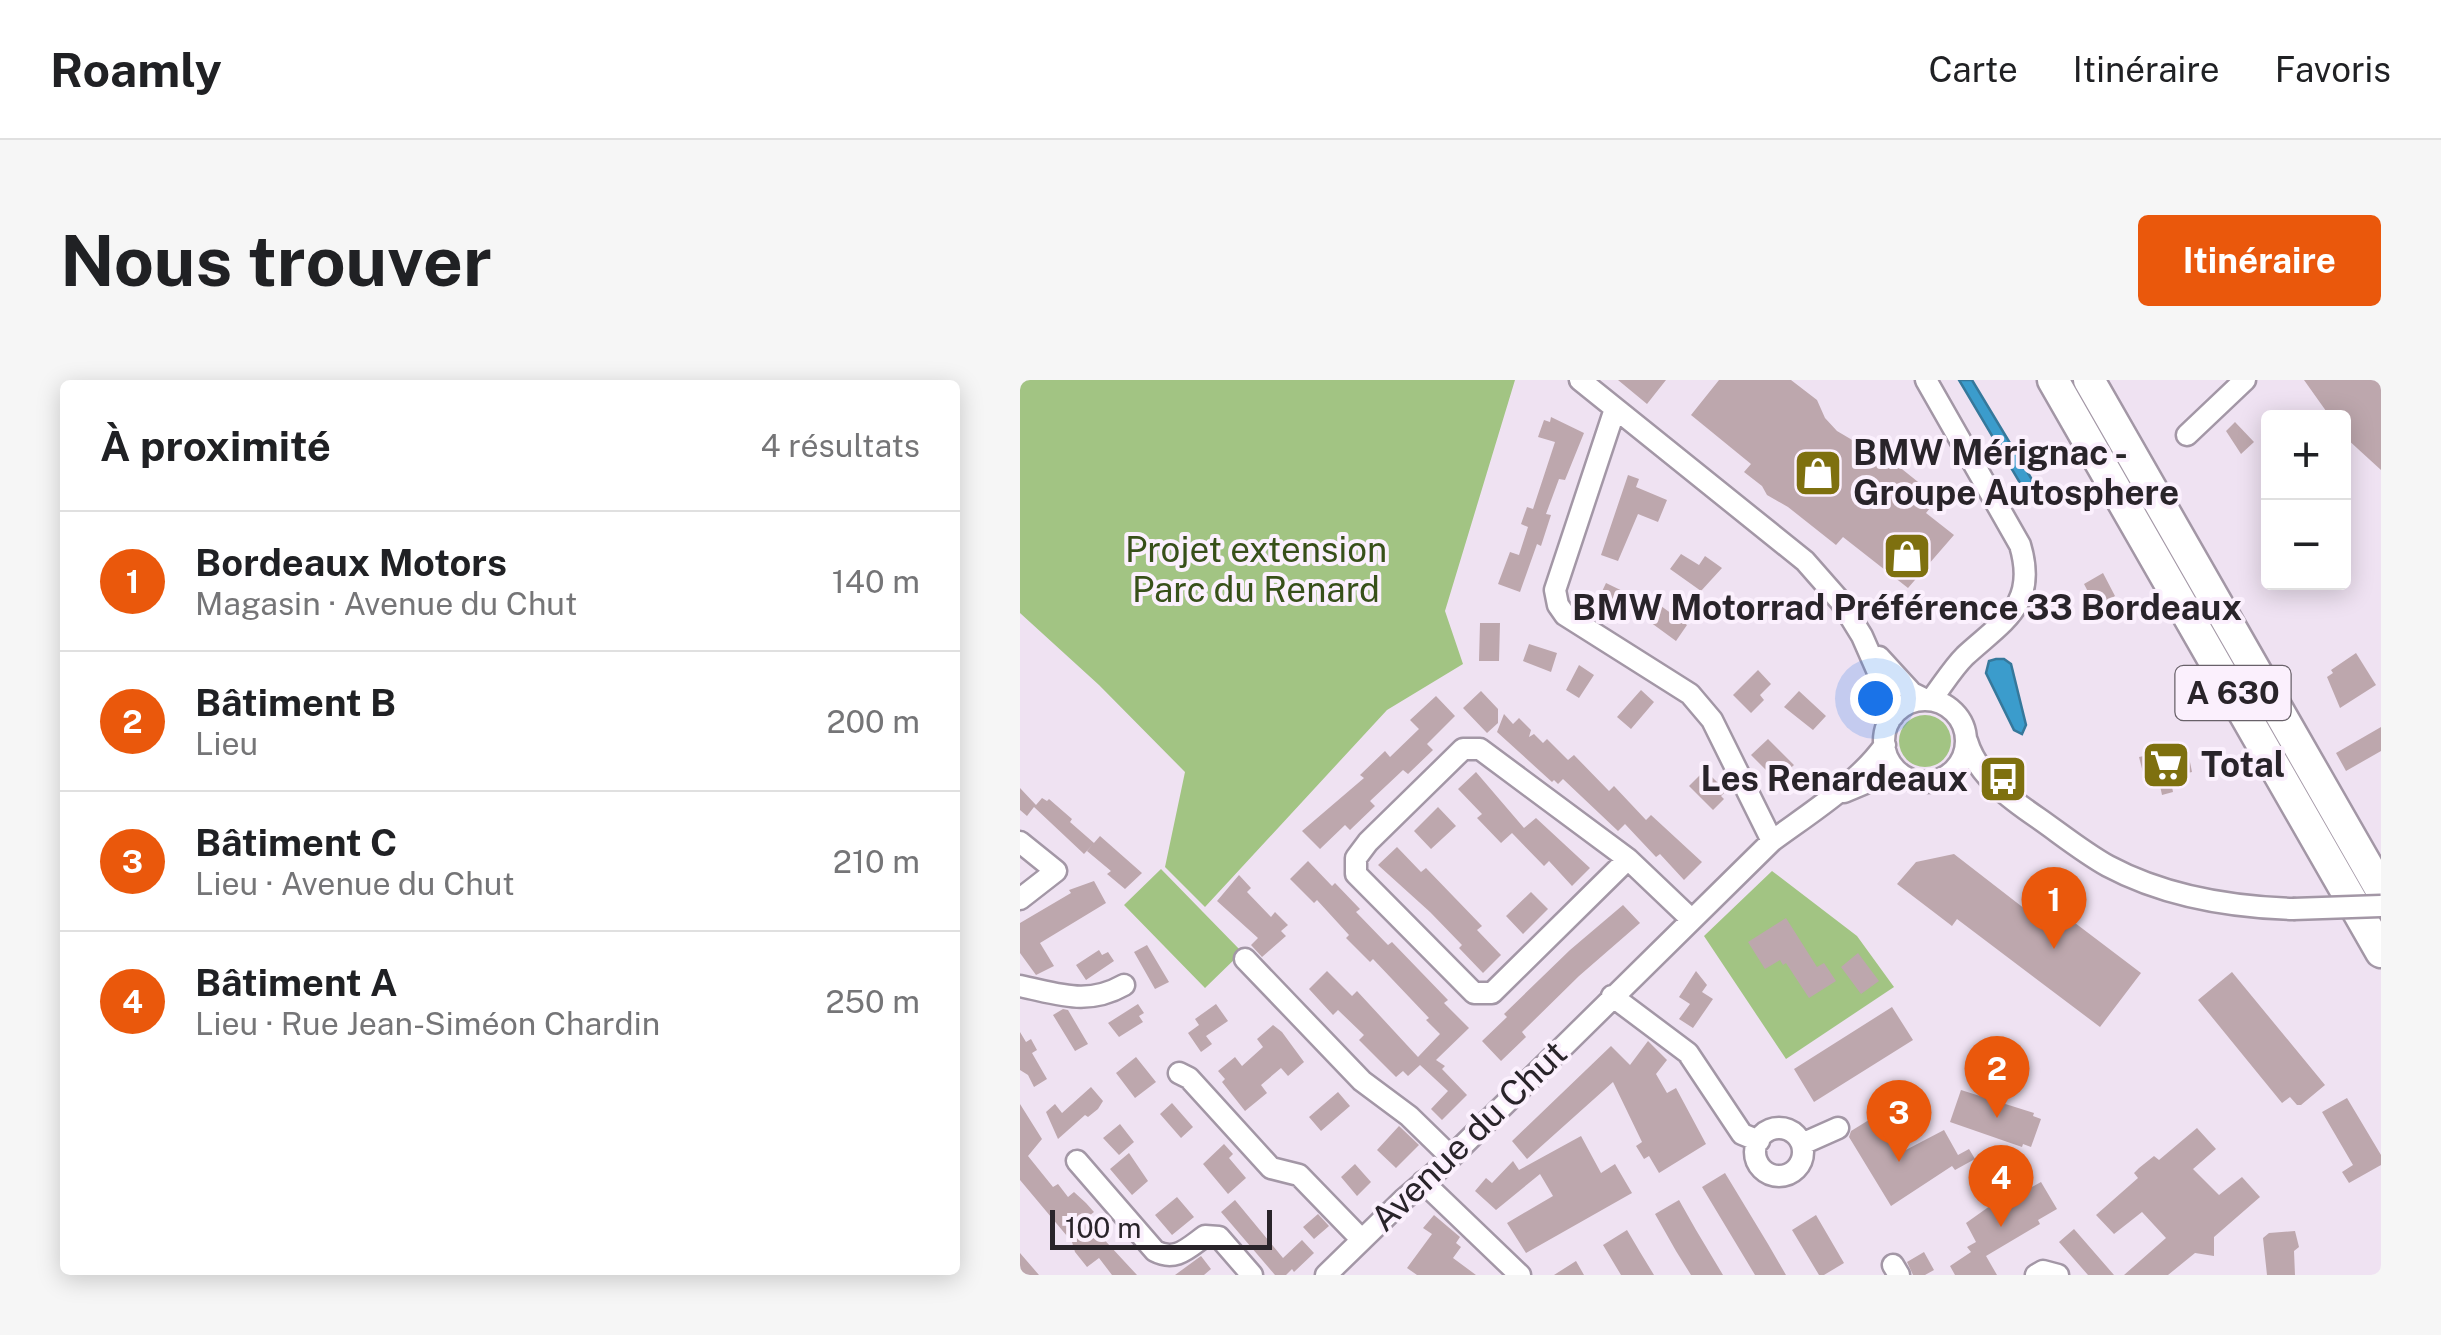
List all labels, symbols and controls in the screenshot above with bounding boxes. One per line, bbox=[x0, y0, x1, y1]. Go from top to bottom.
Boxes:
text: Roamly bbox=[50, 41, 222, 98]
text: Carte bbox=[1928, 49, 2018, 90]
text: Itinéraire bbox=[2073, 49, 2220, 90]
text: Favoris bbox=[2275, 49, 2391, 90]
button: Itinéraire bbox=[2138, 215, 2381, 306]
text: Nous trouver bbox=[60, 219, 492, 302]
map controls bbox=[2261, 410, 2351, 590]
button: + bbox=[2261, 410, 2351, 500]
text: À proximité bbox=[100, 421, 331, 470]
text: 4 résultats bbox=[760, 427, 920, 464]
place label: BMW Mérignac - Groupe Autosphere bbox=[1853, 432, 2179, 513]
shop icon: BMW Mérignac - Groupe Autosphere bbox=[1792, 447, 1844, 499]
button: − bbox=[2261, 500, 2351, 590]
park label: Projet extension Parc du Renard bbox=[1125, 529, 1387, 610]
shop icon: BMW Motorrad Préférence 33 Bordeaux bbox=[1881, 530, 1933, 582]
text: Bordeaux Motors bbox=[195, 540, 507, 585]
text: 1 bbox=[126, 563, 139, 600]
text: 140 m bbox=[832, 563, 920, 600]
text: Magasin · Avenue du Chut bbox=[195, 585, 577, 622]
place label: BMW Motorrad Préférence 33 Bordeaux bbox=[1572, 587, 2242, 628]
road number: A 630 bbox=[2176, 666, 2290, 720]
your location bbox=[1850, 673, 1901, 724]
text: Bâtiment B bbox=[195, 680, 396, 725]
text: 2 bbox=[122, 703, 143, 740]
text: 200 m bbox=[827, 703, 920, 740]
text: Lieu bbox=[195, 725, 258, 762]
supermarket icon: Total bbox=[2140, 739, 2192, 791]
place label: Total bbox=[2201, 744, 2285, 785]
bus stop icon: Les Renardeaux bbox=[1977, 753, 2029, 805]
place label: Les Renardeaux bbox=[1701, 758, 1968, 799]
text: Bâtiment C bbox=[195, 820, 397, 865]
text: 3 bbox=[122, 843, 143, 880]
text: 210 m bbox=[833, 843, 920, 880]
text: Lieu · Avenue du Chut bbox=[195, 865, 515, 902]
pin: 1 bbox=[2022, 866, 2086, 949]
text: Bâtiment A bbox=[195, 960, 398, 1005]
text: 4 bbox=[122, 983, 143, 1020]
text: 250 m bbox=[825, 983, 920, 1020]
text: Lieu · Rue Jean-Siméon Chardin bbox=[195, 1005, 660, 1042]
street label: Avenue du Chut bbox=[1362, 1032, 1575, 1239]
pin: 2 bbox=[1964, 1036, 2030, 1118]
pin: 3 bbox=[1866, 1080, 1932, 1162]
pin: 4 bbox=[1968, 1144, 2034, 1227]
scale bar bbox=[1050, 1205, 1272, 1250]
text: 100 m bbox=[1065, 1211, 1142, 1244]

